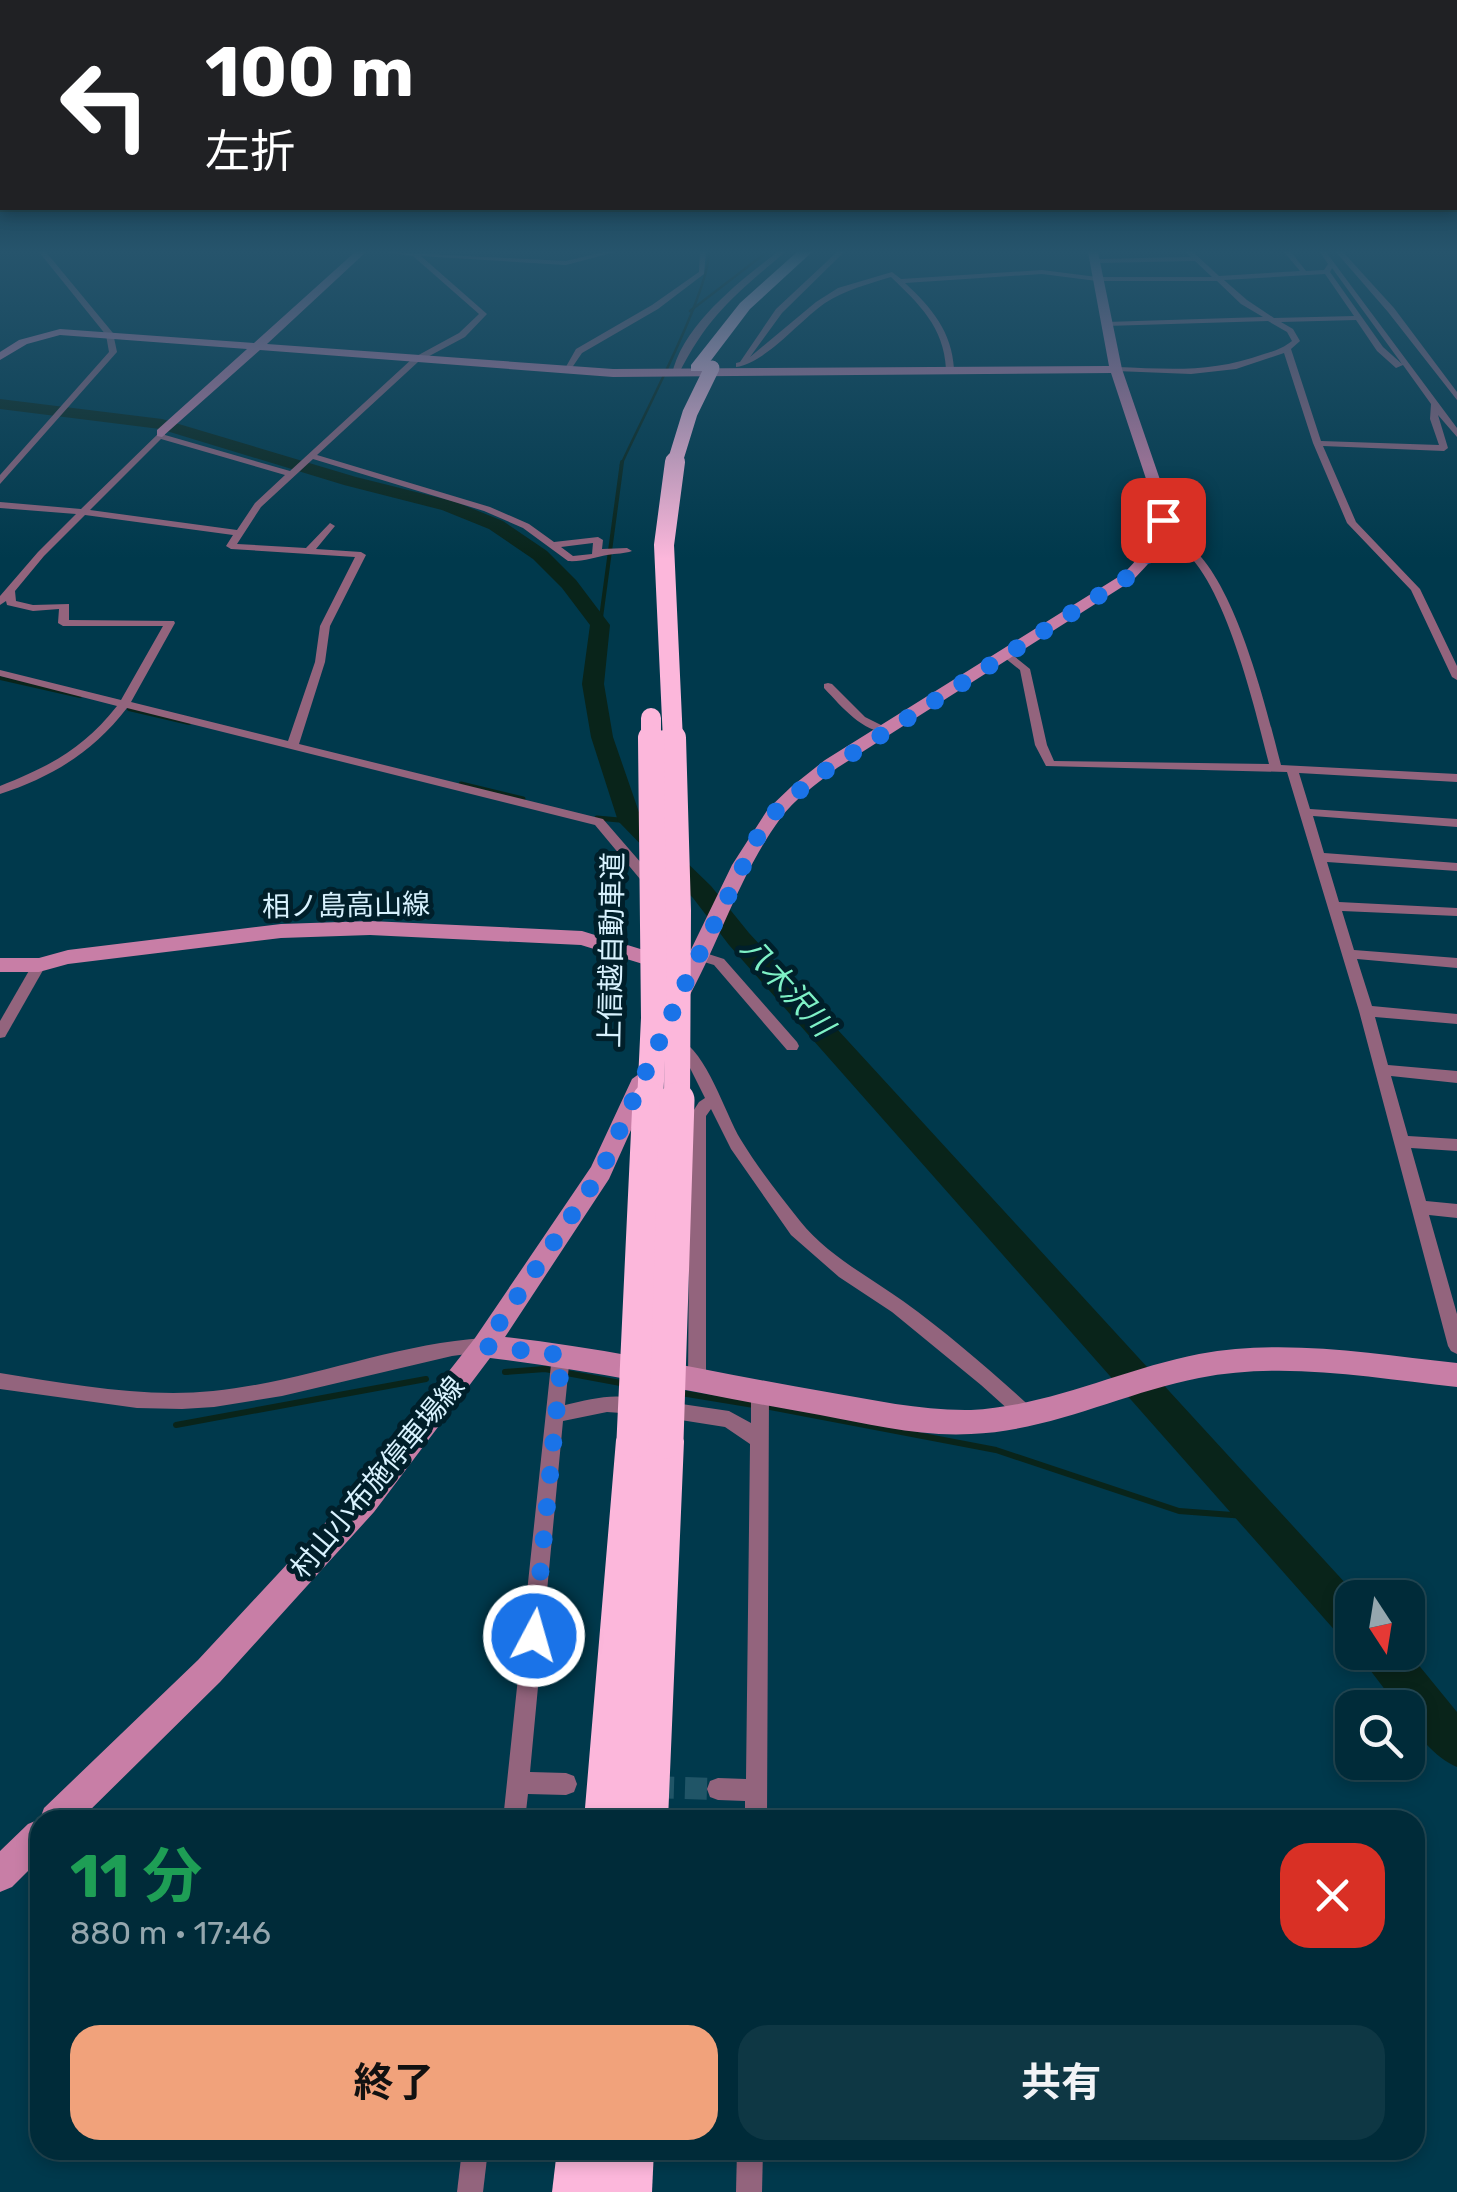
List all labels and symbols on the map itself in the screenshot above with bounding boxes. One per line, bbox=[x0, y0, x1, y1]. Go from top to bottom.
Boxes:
pin bbox=[1121, 478, 1206, 563]
street label: 上信越自動車道 bbox=[593, 852, 630, 1048]
street label: 相ノ島高山線 bbox=[262, 888, 430, 923]
water label: 八木沢川 bbox=[733, 930, 843, 1046]
street label: 村山小布施停車場線 bbox=[284, 1370, 471, 1584]
north arrow bbox=[1335, 1580, 1425, 1670]
position arrow bbox=[482, 1584, 586, 1688]

